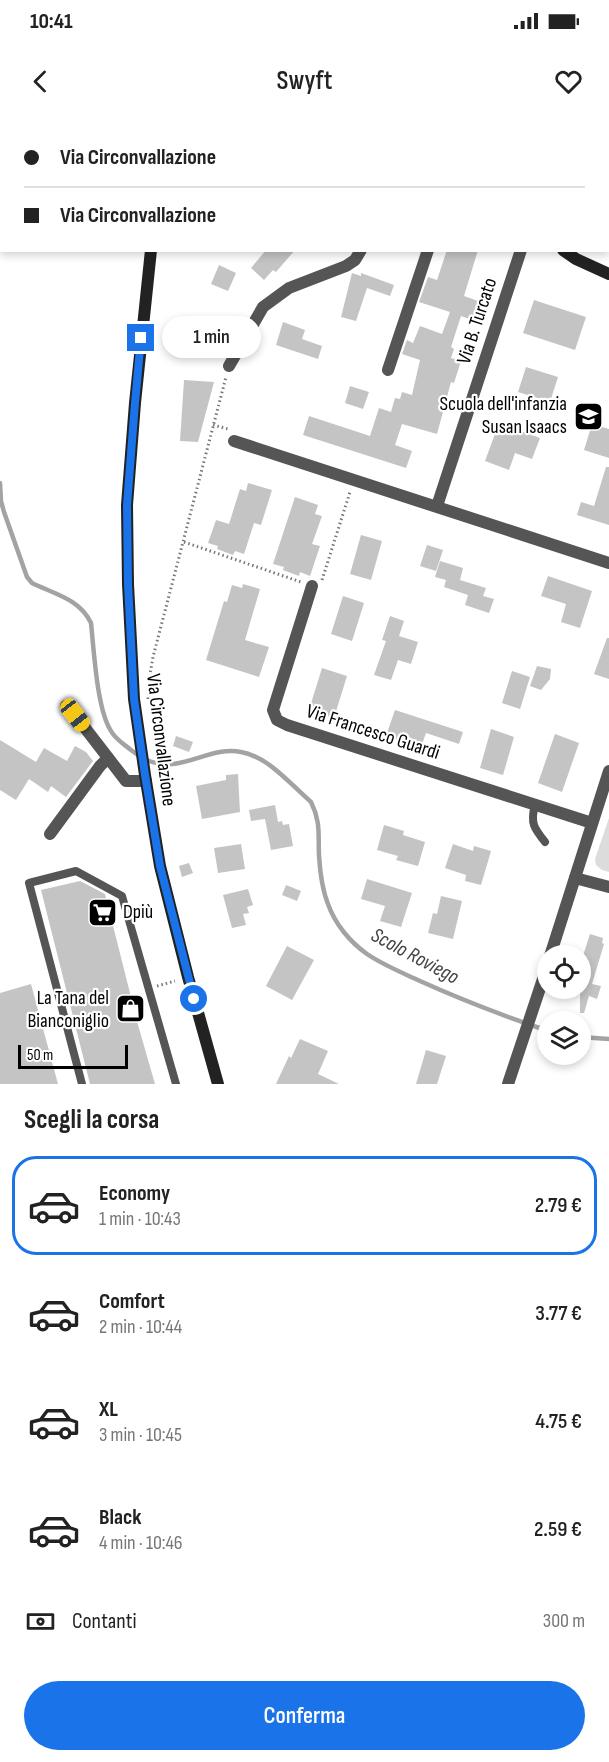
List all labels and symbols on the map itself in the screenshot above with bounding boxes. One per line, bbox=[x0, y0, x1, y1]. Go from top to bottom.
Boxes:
street label: Via B. Turcato bbox=[452, 275, 502, 367]
callout: 1 min bbox=[162, 317, 261, 359]
route end bbox=[127, 324, 154, 351]
place label: Scuola dell'infanzia Susan Isaacs bbox=[440, 392, 567, 439]
school or university icon: Scuola dell'infanzia Susan Isaacs bbox=[572, 400, 604, 432]
street label: Via Circonvallazione bbox=[141, 672, 181, 808]
car bbox=[57, 695, 93, 735]
street label: Via Francesco Guardi bbox=[303, 699, 443, 765]
supermarket icon: Dpiù bbox=[86, 896, 118, 928]
place label: Dpiù bbox=[123, 900, 153, 924]
water label: Scolo Roviego bbox=[367, 922, 464, 990]
route start bbox=[180, 985, 207, 1012]
place label: La Tana del Bianconiglio bbox=[27, 986, 109, 1033]
shop icon: La Tana del Bianconiglio bbox=[114, 993, 146, 1025]
scale bar bbox=[18, 1042, 128, 1070]

